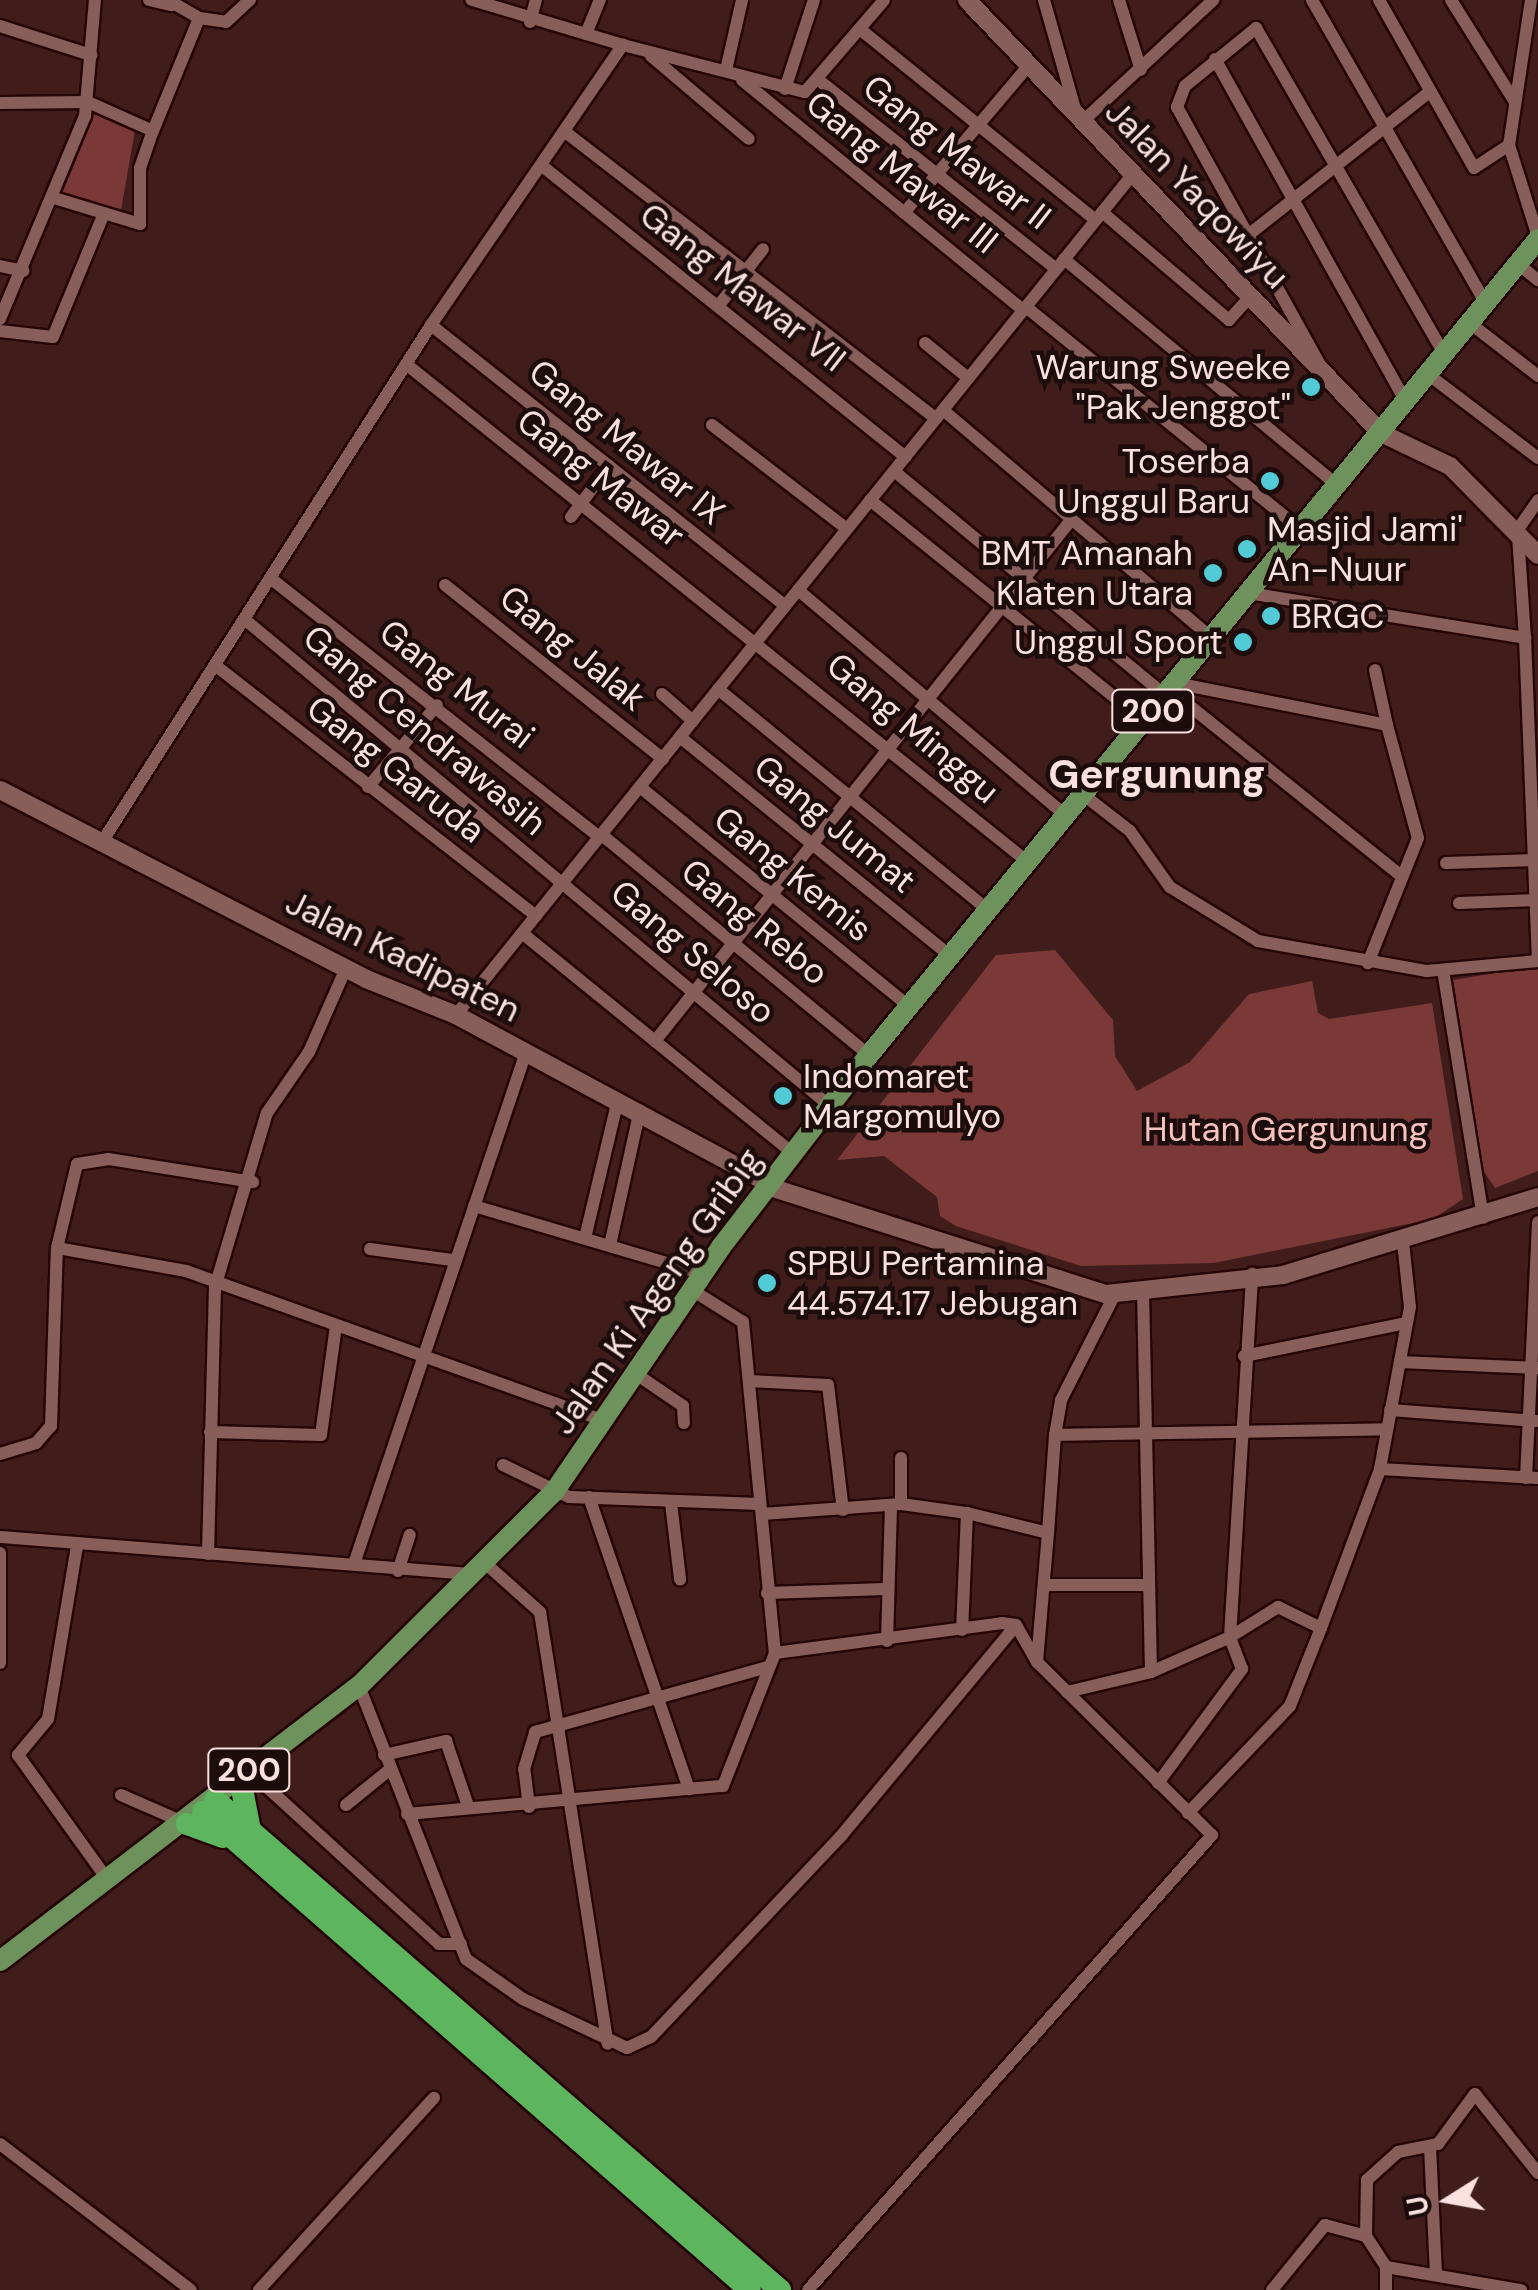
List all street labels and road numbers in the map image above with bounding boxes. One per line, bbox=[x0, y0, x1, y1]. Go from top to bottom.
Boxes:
street label: Gang Mawar II bbox=[855, 66, 1059, 238]
street label: Gang Mawar III bbox=[798, 82, 1006, 262]
street label: Jalan Yaqowiyu bbox=[1096, 91, 1298, 297]
street label: Gang Mawar VII bbox=[632, 194, 854, 380]
street label: Gang Mawar IX bbox=[521, 350, 733, 534]
street label: Gang Mawar bbox=[509, 400, 693, 556]
street label: Gang Jalak bbox=[492, 576, 654, 720]
street label: Gang Murai bbox=[371, 611, 543, 757]
street label: Gang Cendrawasih bbox=[295, 616, 555, 844]
street label: Gang Minggu bbox=[818, 644, 1008, 812]
road number: 200 bbox=[1110, 684, 1196, 738]
street label: Gang Garuda bbox=[299, 687, 493, 851]
street label: Gang Jumat bbox=[746, 746, 924, 902]
street label: Gang Kemis bbox=[706, 798, 880, 950]
street label: Gang Rebo bbox=[673, 850, 837, 994]
street label: Gang Seloso bbox=[602, 871, 784, 1033]
street label: Jalan Kadipaten bbox=[279, 881, 527, 1031]
street label: Jalan Ki Ageng Gribig bbox=[541, 1140, 771, 1442]
road number: 200 bbox=[206, 1743, 292, 1797]

